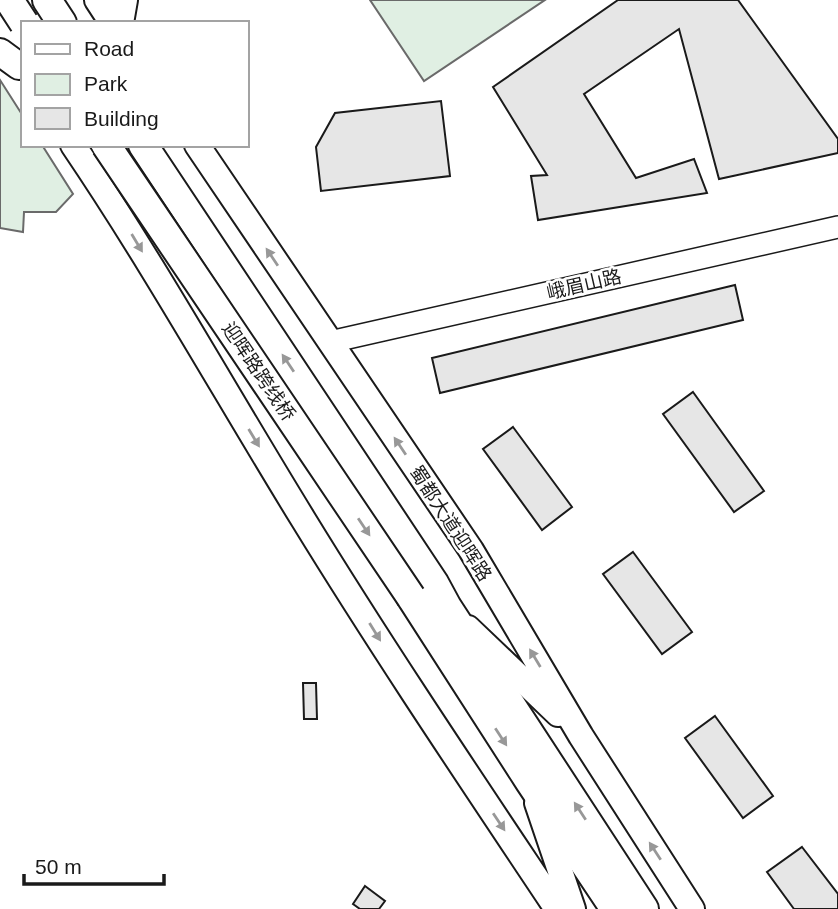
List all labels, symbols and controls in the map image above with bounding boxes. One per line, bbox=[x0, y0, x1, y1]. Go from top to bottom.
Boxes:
legend bbox=[21, 21, 248, 147]
text: Road bbox=[84, 37, 134, 60]
text: Park bbox=[84, 72, 128, 95]
text: Building bbox=[84, 107, 159, 130]
one-way arrow bbox=[131, 234, 144, 253]
one-way arrow bbox=[266, 247, 279, 267]
street label: 峨眉山路 bbox=[545, 266, 624, 303]
street label: 迎晖路跨线桥 bbox=[218, 318, 299, 424]
one-way arrow bbox=[281, 353, 294, 373]
one-way arrow bbox=[248, 429, 261, 448]
one-way arrow bbox=[393, 437, 407, 455]
street label: 蜀都大道迎晖路 bbox=[406, 462, 496, 585]
one-way arrow bbox=[357, 518, 371, 536]
one-way arrow bbox=[368, 622, 381, 641]
one-way arrow bbox=[529, 649, 541, 668]
one-way arrow bbox=[494, 727, 507, 747]
one-way arrow bbox=[573, 801, 586, 821]
one-way arrow bbox=[492, 813, 506, 831]
scale bar bbox=[24, 842, 164, 886]
one-way arrow bbox=[649, 842, 662, 861]
text: 50 m bbox=[35, 855, 82, 878]

